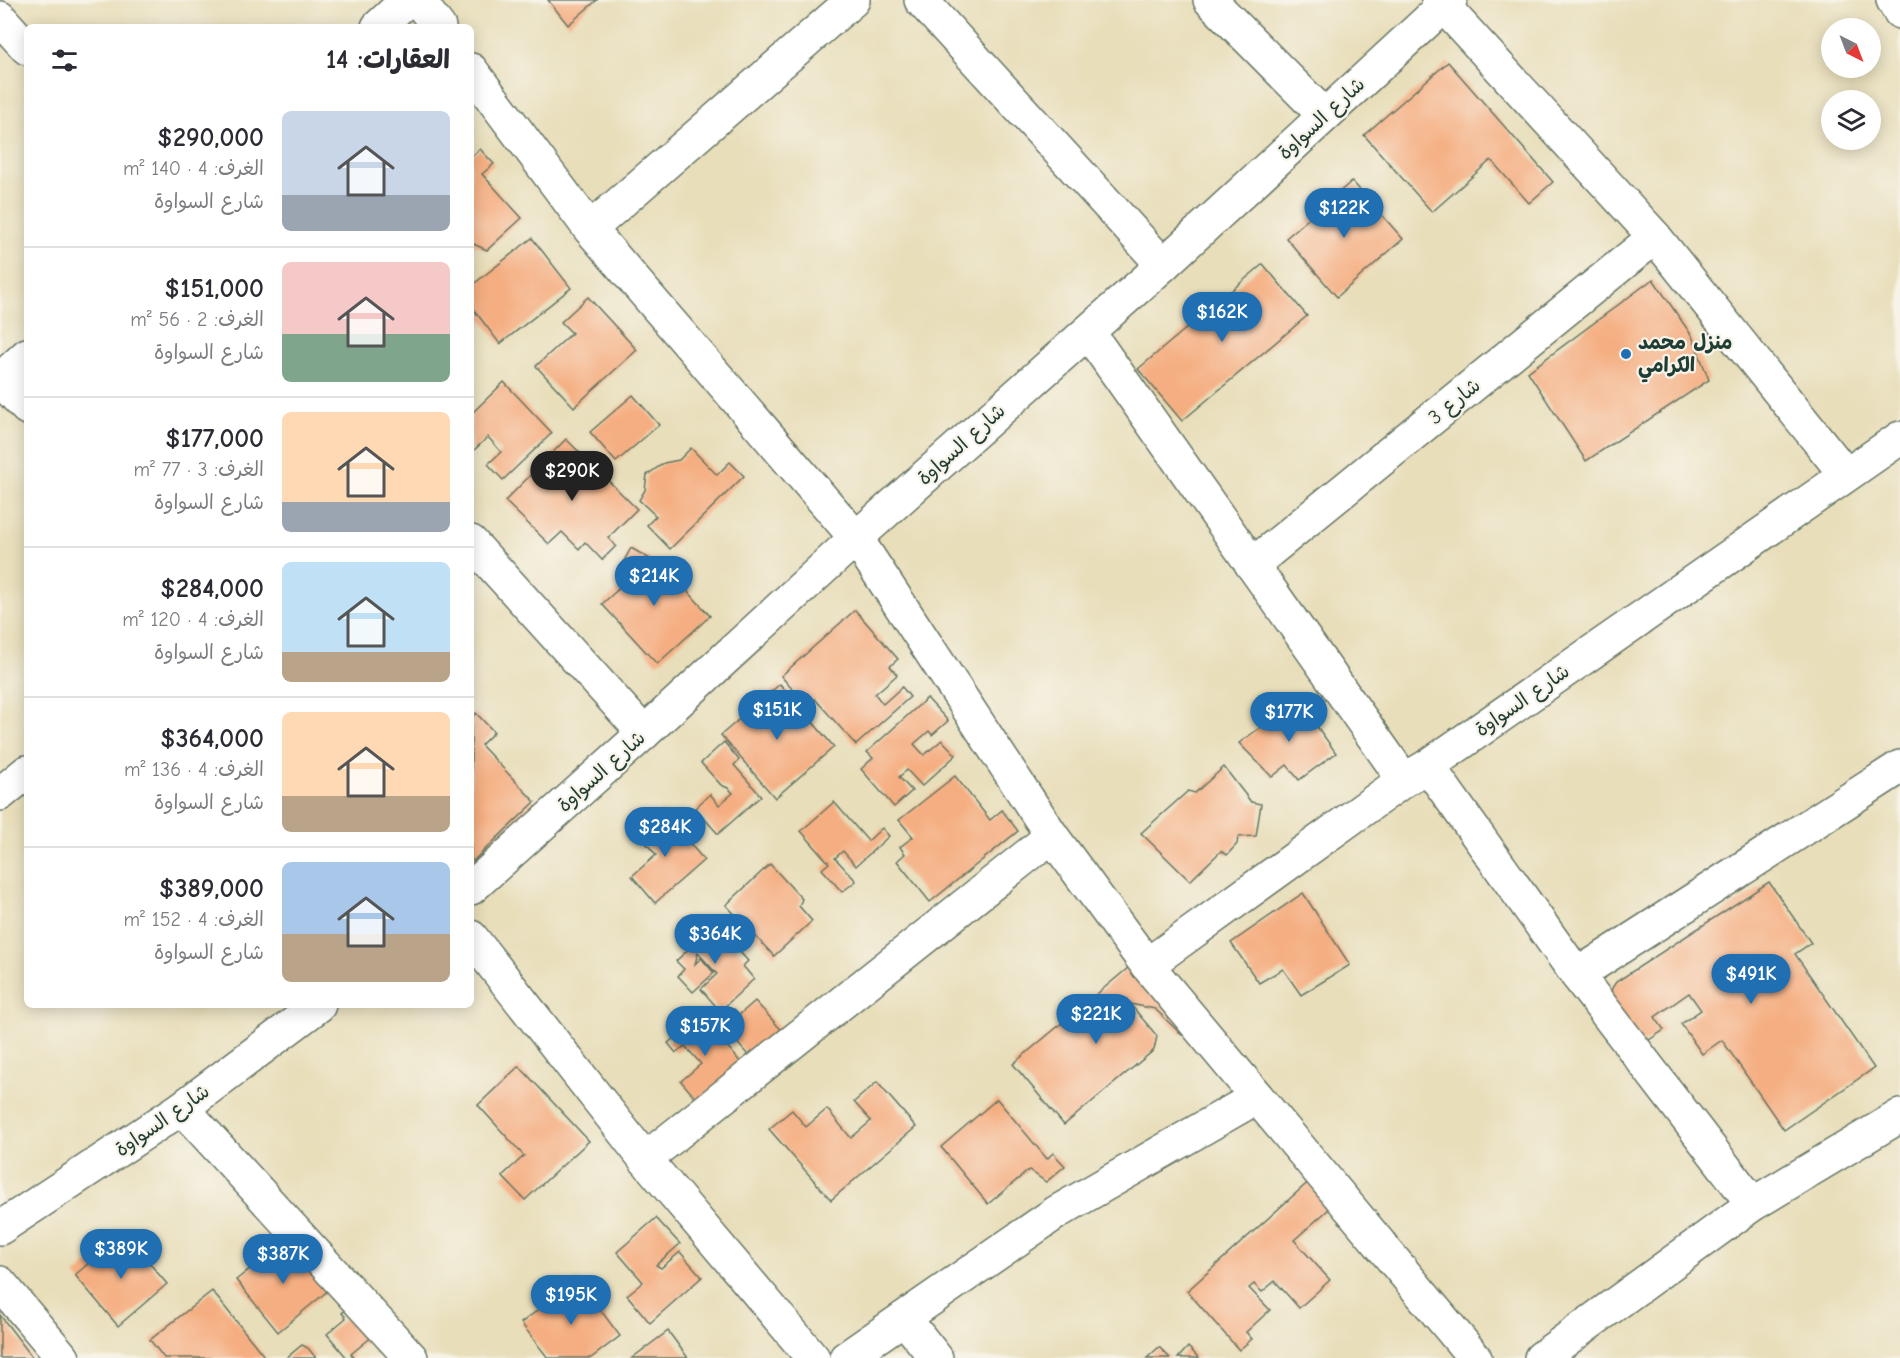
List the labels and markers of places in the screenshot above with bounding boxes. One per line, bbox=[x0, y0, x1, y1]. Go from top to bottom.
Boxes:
pin: $122K bbox=[1302, 188, 1386, 239]
pin: $162K bbox=[1180, 292, 1264, 343]
place label: منزل محمد الكرامي bbox=[1638, 331, 1732, 383]
marker: منزل محمد الكرامي bbox=[1619, 347, 1633, 361]
pin: $290K bbox=[530, 451, 614, 502]
pin: $214K bbox=[612, 556, 696, 607]
pin: $151K bbox=[735, 690, 819, 741]
pin: $177K bbox=[1247, 692, 1331, 743]
pin: $284K bbox=[623, 807, 707, 858]
pin: $364K bbox=[673, 914, 757, 965]
pin: $491K bbox=[1709, 954, 1793, 1005]
pin: $221K bbox=[1054, 994, 1138, 1045]
pin: $157K bbox=[663, 1006, 747, 1057]
pin: $389K bbox=[79, 1229, 163, 1280]
pin: $387K bbox=[241, 1234, 325, 1285]
pin: $195K bbox=[529, 1275, 613, 1326]

